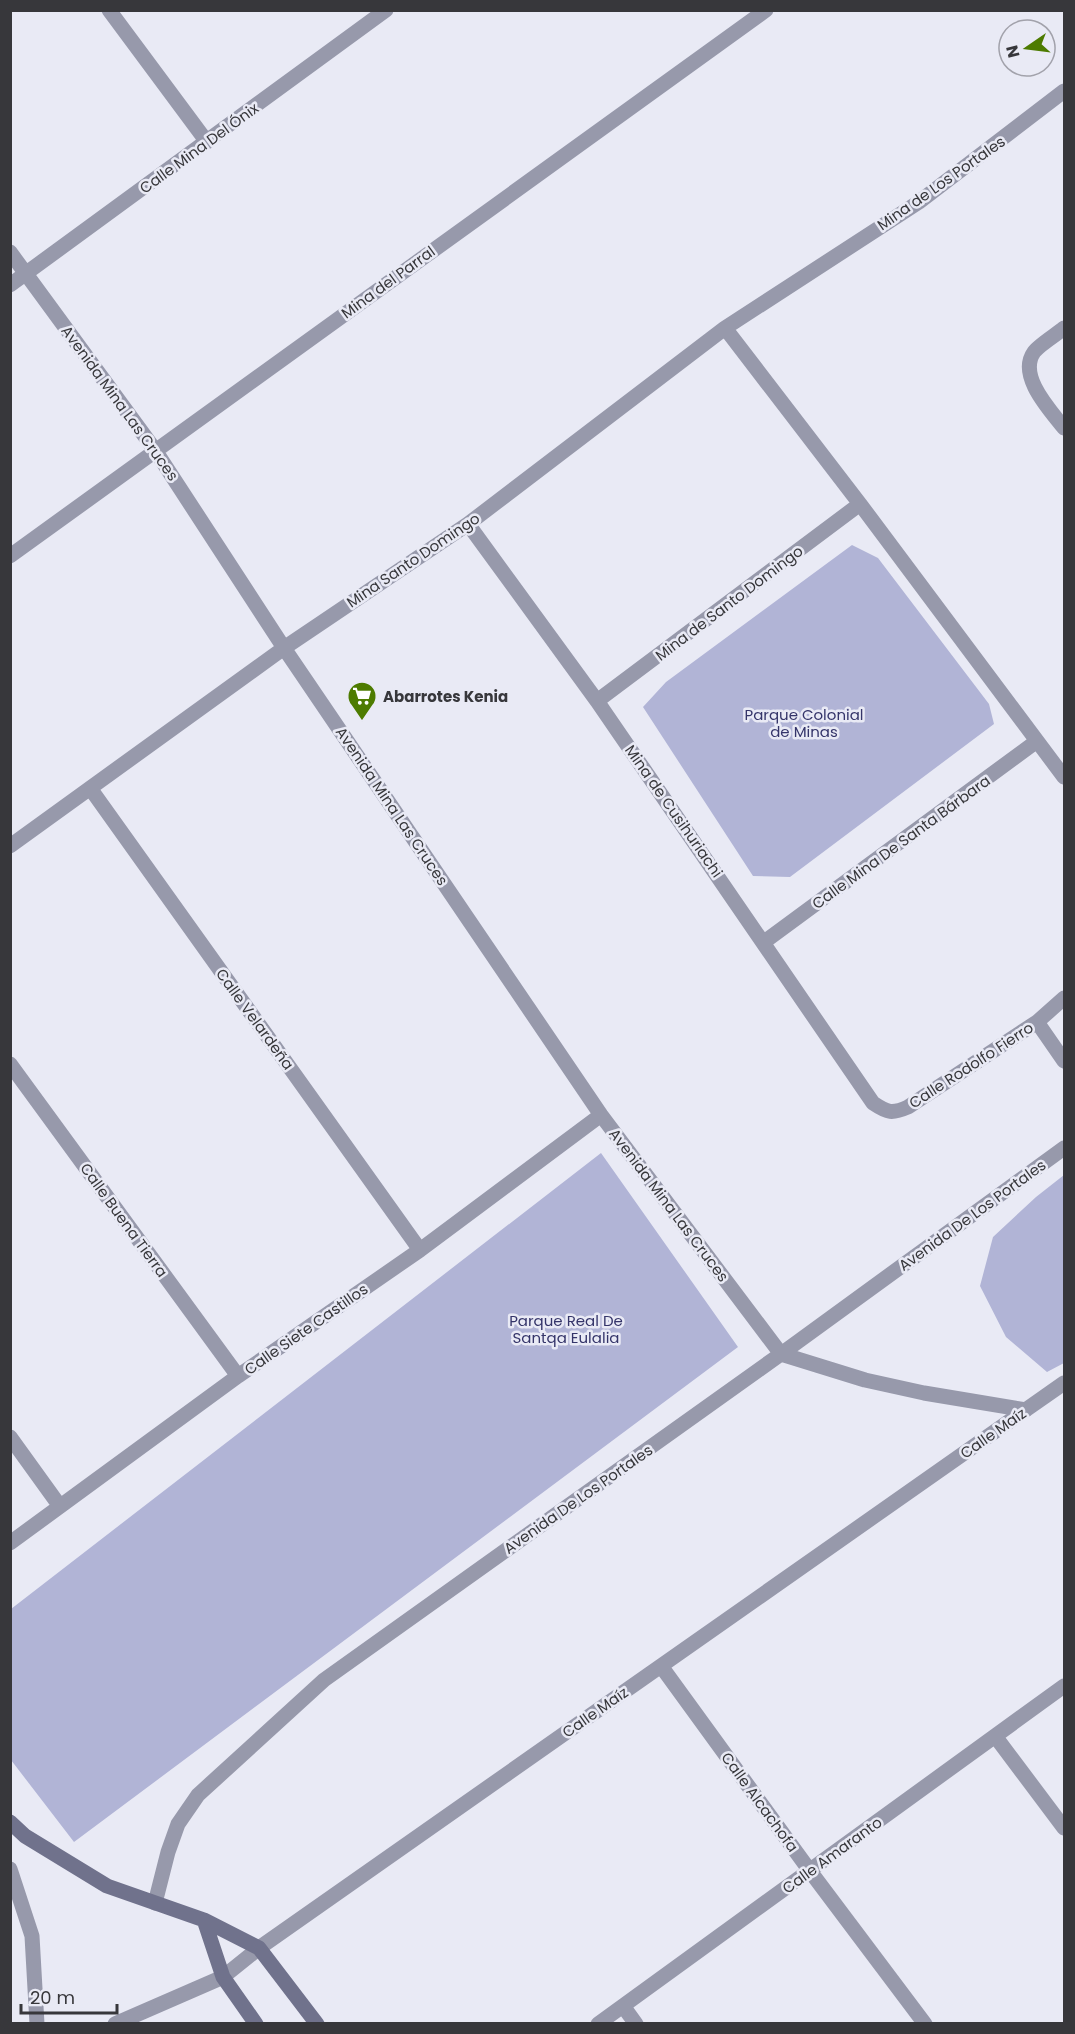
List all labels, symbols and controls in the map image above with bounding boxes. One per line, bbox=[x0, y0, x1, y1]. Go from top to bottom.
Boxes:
north arrow bbox=[997, 18, 1057, 78]
text: N bbox=[1000, 43, 1026, 60]
street label: Calle Mina Del Ónix bbox=[135, 98, 263, 198]
street label: Mina de Los Portales bbox=[873, 131, 1009, 235]
street label: Mina del Parral bbox=[337, 241, 439, 323]
street label: Avenida Mina Las Cruces bbox=[56, 321, 184, 485]
street label: Mina Santo Domingo bbox=[342, 507, 484, 613]
street label: Mina de Santo Domingo bbox=[651, 540, 807, 666]
supermarket icon: Abarrotes Kenia bbox=[346, 680, 378, 722]
place label: Abarrotes Kenia bbox=[383, 686, 508, 707]
park label: Parque Colonial de Minas bbox=[744, 704, 864, 742]
street label: Avenida Mina Las Cruces bbox=[331, 723, 453, 890]
street label: Mina de Cusihuriachi bbox=[620, 740, 728, 882]
street label: Calle Mina De Santa Bárbara bbox=[808, 770, 994, 914]
street label: Calle Velardeña bbox=[211, 964, 299, 1074]
street label: Calle Rodolfo Fierro bbox=[905, 1017, 1037, 1113]
street label: Avenida Mina Las Cruces bbox=[604, 1124, 734, 1286]
street label: Avenida De Los Portales bbox=[894, 1154, 1050, 1276]
street label: Calle Buena Tierra bbox=[75, 1159, 173, 1281]
street label: Calle Siete Castillos bbox=[240, 1278, 372, 1380]
park label: Parque Real De Santqa Eulalia bbox=[509, 1310, 623, 1348]
street label: Calle Maíz bbox=[956, 1403, 1030, 1463]
street label: Avenida De Los Portales bbox=[499, 1439, 657, 1559]
street label: Calle Maíz bbox=[558, 1682, 632, 1742]
street label: Calle Alcachofa bbox=[717, 1748, 803, 1856]
street label: Calle Amaranto bbox=[778, 1812, 886, 1898]
scale bar bbox=[21, 1977, 117, 2015]
text: 20 m bbox=[30, 1985, 75, 2010]

